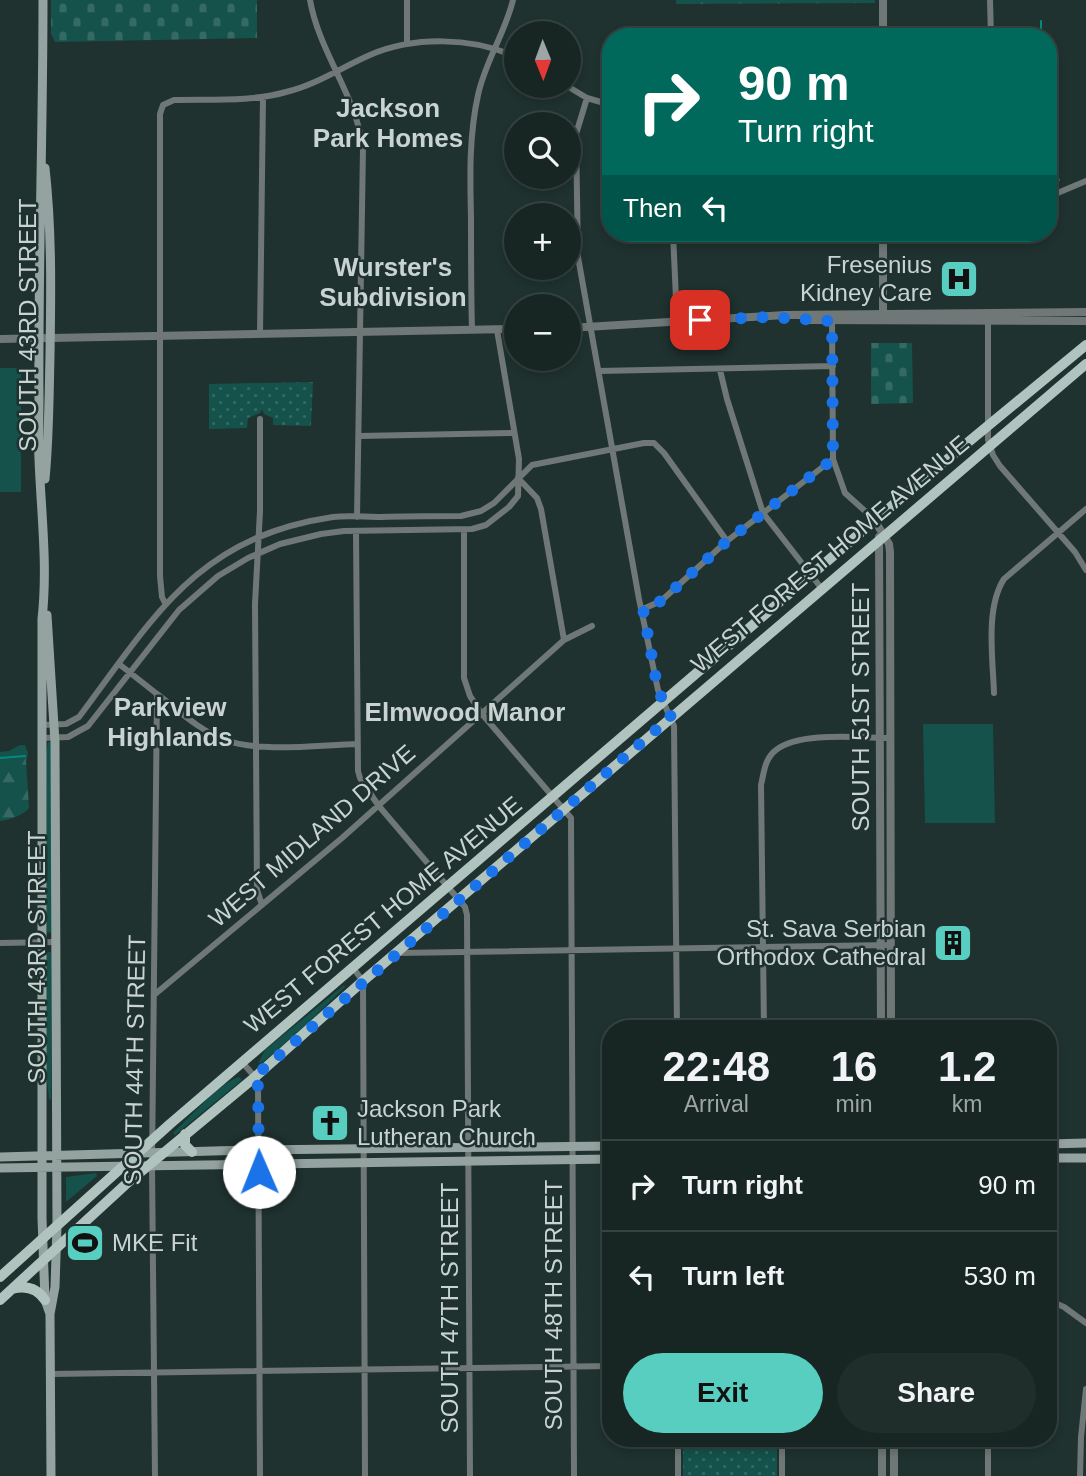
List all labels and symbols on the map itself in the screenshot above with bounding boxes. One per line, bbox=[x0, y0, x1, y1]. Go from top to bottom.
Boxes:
north arrow bbox=[504, 21, 581, 98]
district label: Jackson Park Homes bbox=[313, 93, 463, 153]
street label: SOUTH 43RD STREET bbox=[14, 198, 41, 452]
place label: Fresenius Kidney Care bbox=[800, 251, 932, 306]
district label: Wurster's Subdivision bbox=[319, 252, 467, 312]
hospital icon: Fresenius Kidney Care bbox=[938, 258, 980, 300]
pin bbox=[670, 290, 730, 350]
street label: WEST FOREST HOME AVENUE bbox=[686, 430, 974, 678]
street label: SOUTH 51ST STREET bbox=[847, 582, 874, 831]
district label: Parkview Highlands bbox=[107, 692, 233, 752]
district label: Elmwood Manor bbox=[365, 697, 565, 727]
street label: WEST MIDLAND DRIVE bbox=[203, 739, 420, 932]
street label: WEST FOREST HOME AVENUE bbox=[239, 791, 527, 1039]
street label: SOUTH 43RD STREET bbox=[23, 830, 50, 1084]
place label: St. Sava Serbian Orthodox Cathedral bbox=[717, 915, 926, 970]
building icon: St. Sava Serbian Orthodox Cathedral bbox=[932, 922, 974, 964]
street label: SOUTH 44TH STREET bbox=[119, 934, 150, 1186]
place label: Jackson Park Lutheran Church bbox=[357, 1095, 536, 1150]
church icon: Jackson Park Lutheran Church bbox=[309, 1102, 351, 1144]
position arrow bbox=[222, 1135, 296, 1209]
street label: SOUTH 48TH STREET bbox=[540, 1179, 567, 1430]
street label: SOUTH 47TH STREET bbox=[436, 1182, 463, 1433]
sports icon: MKE Fit bbox=[64, 1222, 106, 1264]
place label: MKE Fit bbox=[112, 1229, 198, 1256]

